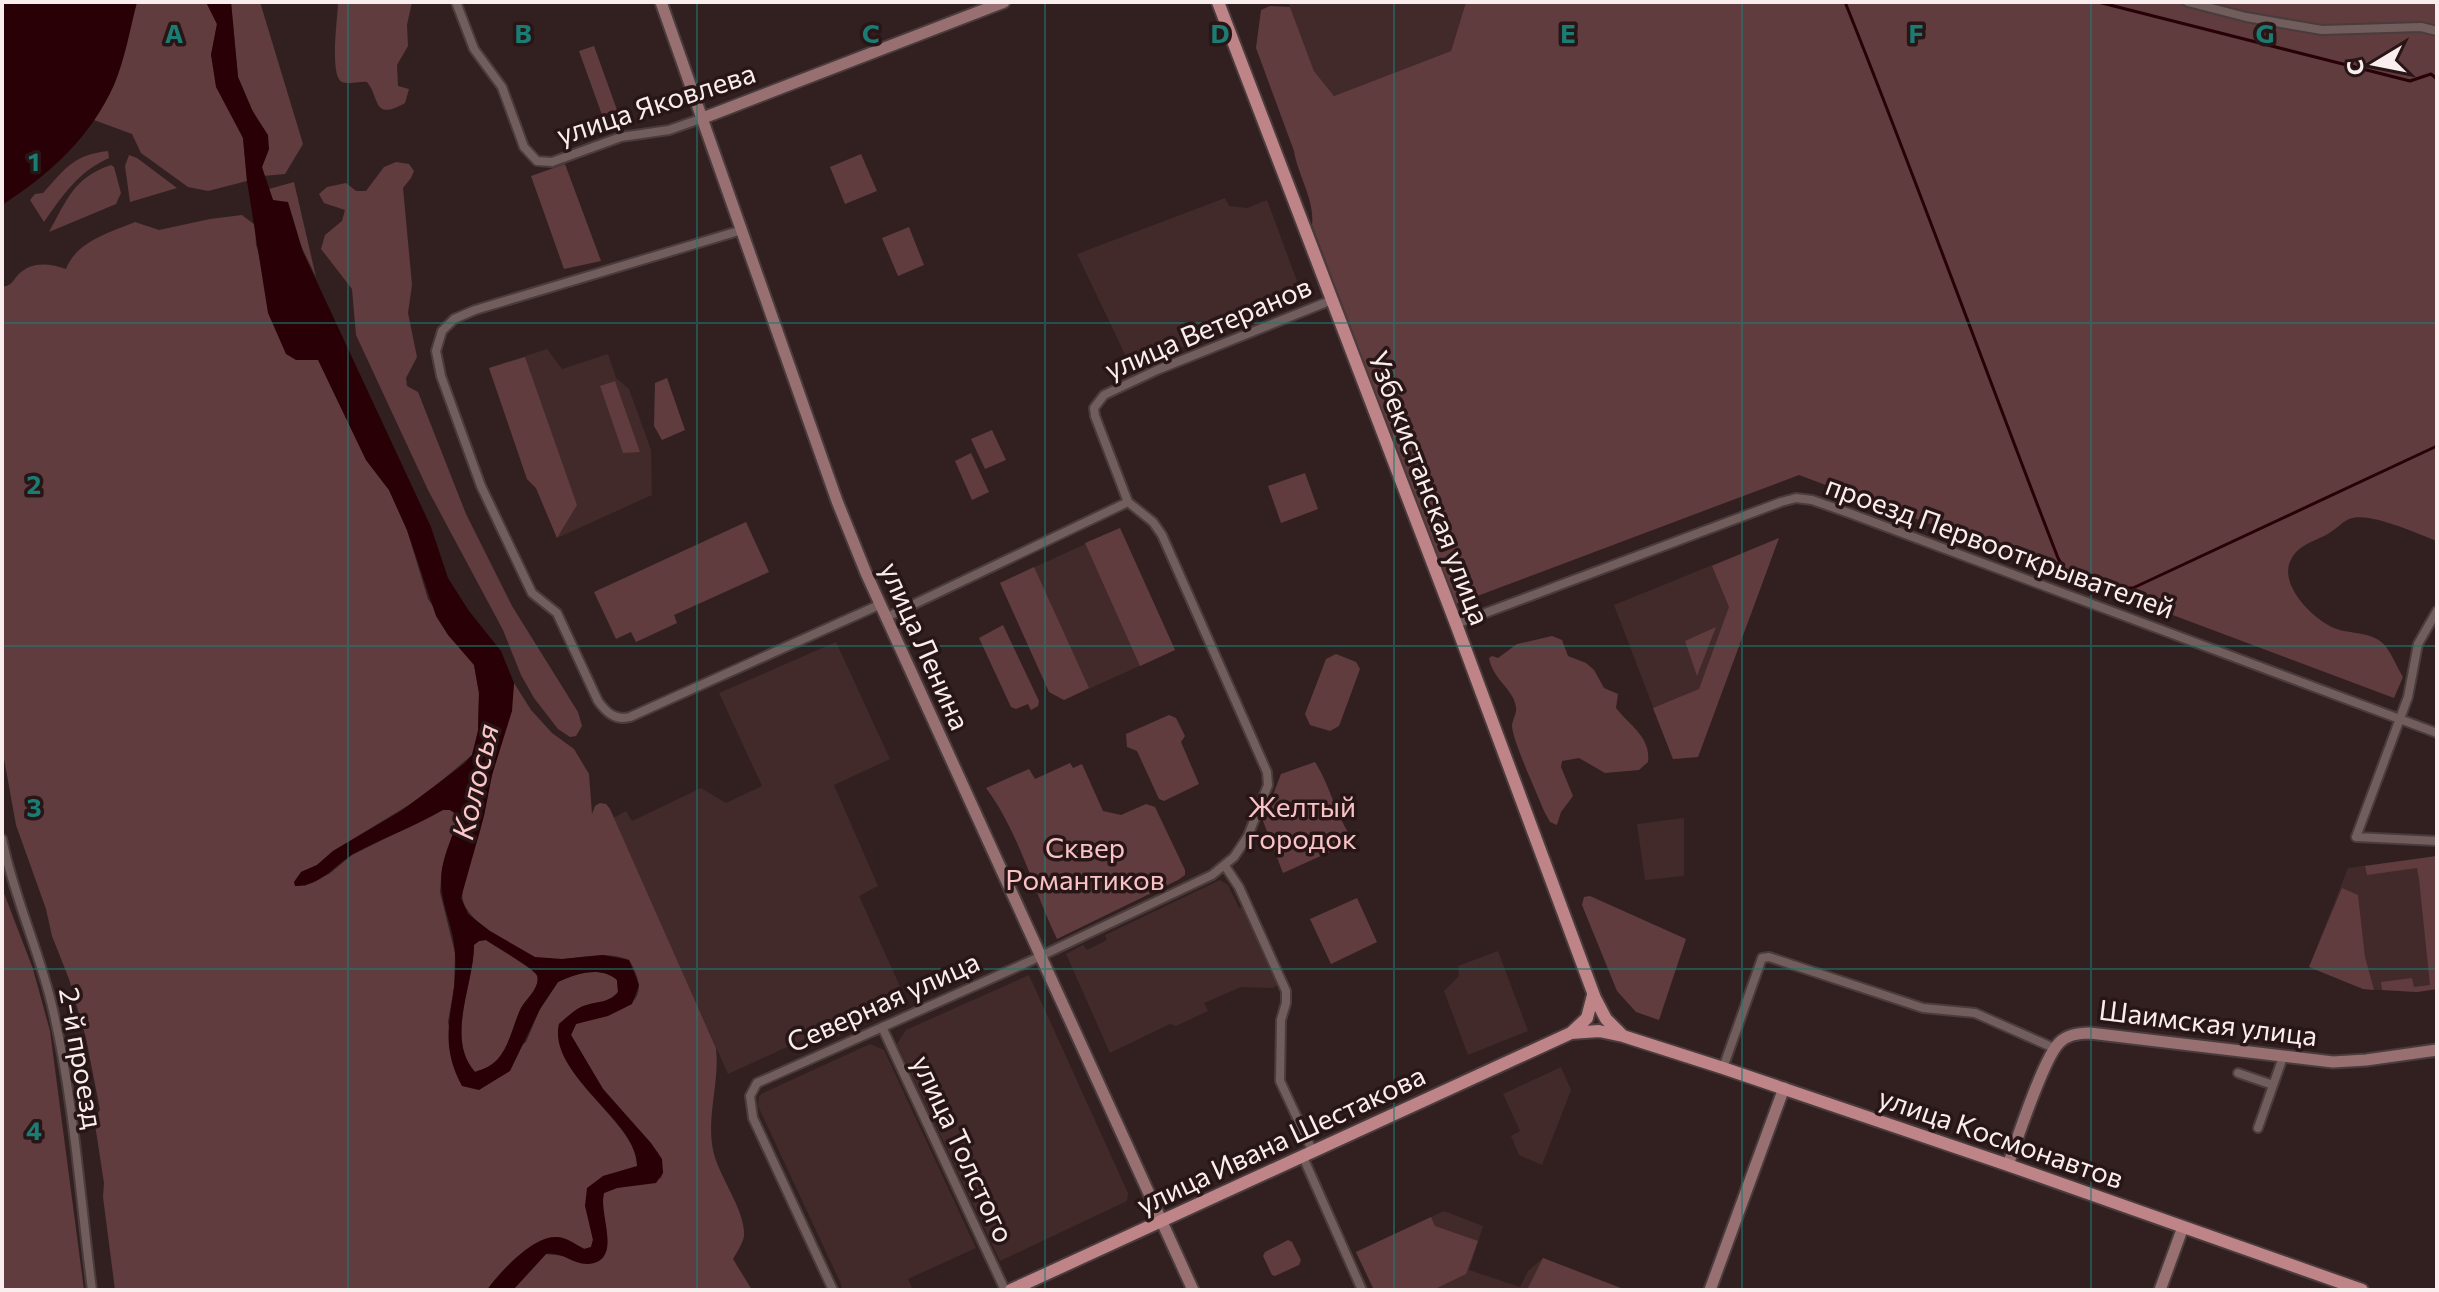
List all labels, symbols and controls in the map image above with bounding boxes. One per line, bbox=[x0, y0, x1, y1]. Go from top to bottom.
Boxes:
text: A bbox=[165, 17, 184, 48]
text: B bbox=[514, 17, 532, 48]
text: C bbox=[862, 17, 880, 48]
text: D bbox=[1210, 17, 1230, 48]
text: E bbox=[1560, 17, 1576, 48]
text: F bbox=[1908, 17, 1924, 48]
text: G bbox=[2256, 17, 2274, 48]
north arrow bbox=[2335, 24, 2415, 104]
street label: улица Яковлева bbox=[552, 55, 759, 151]
text: С bbox=[2340, 58, 2369, 77]
text: 1 bbox=[28, 145, 40, 176]
street label: улица Ветеранов bbox=[1099, 268, 1316, 386]
street label: Узбекистанская улица bbox=[1362, 346, 1498, 629]
street label: проезд Первооткрывателей bbox=[1822, 467, 2179, 625]
text: 2 bbox=[27, 468, 41, 499]
street label: улица Ленина bbox=[874, 556, 978, 735]
water label: Колосья bbox=[442, 720, 505, 843]
park label: Желтый городок bbox=[1247, 789, 1357, 855]
text: 3 bbox=[26, 791, 42, 822]
park label: Сквер Романтиков bbox=[1005, 830, 1165, 896]
street label: Северная улица bbox=[781, 943, 984, 1059]
street label: 2-й проезд bbox=[53, 985, 111, 1131]
street label: Шаимская улица bbox=[2097, 992, 2319, 1052]
street label: улица Толстого bbox=[906, 1049, 1022, 1248]
street label: улица Ивана Шестакова bbox=[1131, 1057, 1430, 1221]
street label: улица Космонавтов bbox=[1874, 1079, 2128, 1195]
text: 4 bbox=[26, 1114, 42, 1145]

